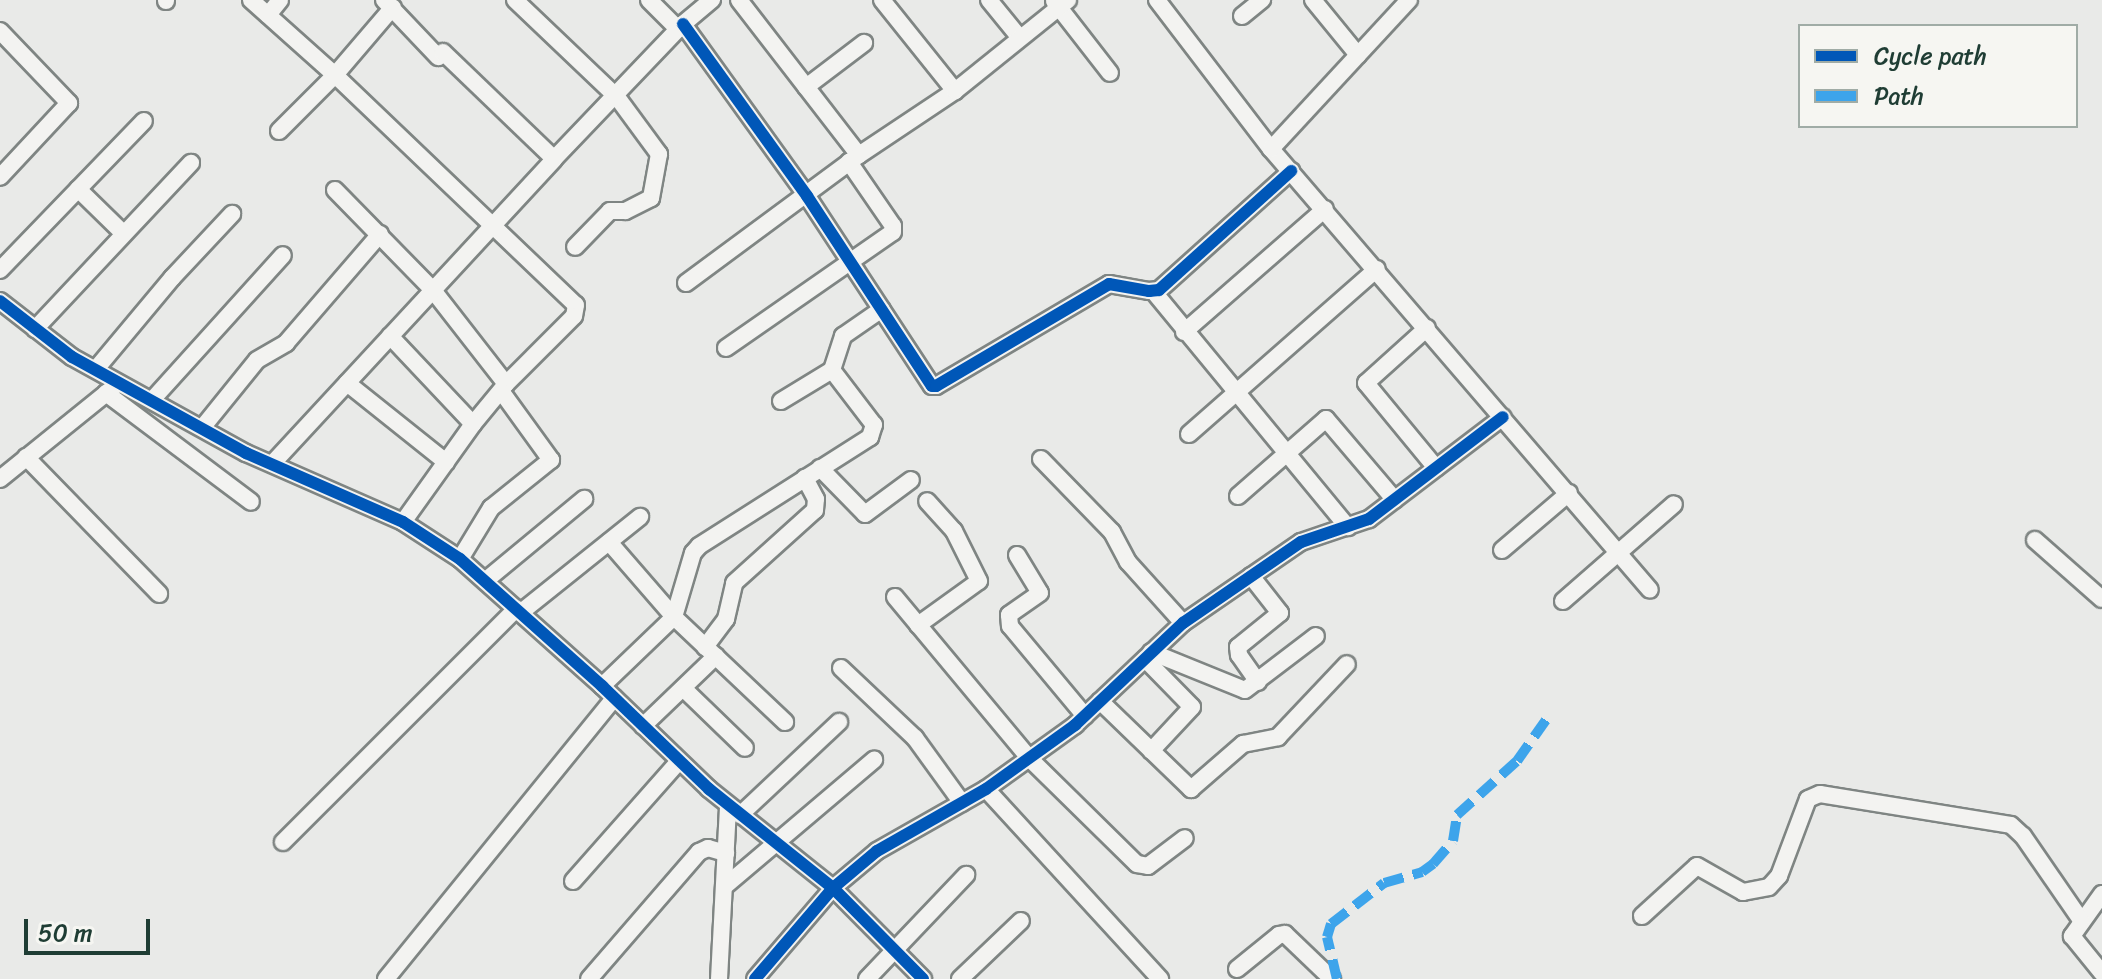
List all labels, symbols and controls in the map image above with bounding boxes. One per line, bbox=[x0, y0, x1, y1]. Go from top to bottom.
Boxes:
legend bbox=[1798, 24, 2078, 128]
text: Cycle path bbox=[1874, 35, 1987, 77]
text: Path bbox=[1874, 75, 1924, 117]
scale bar bbox=[28, 903, 154, 953]
text: 50 m bbox=[38, 912, 93, 954]

